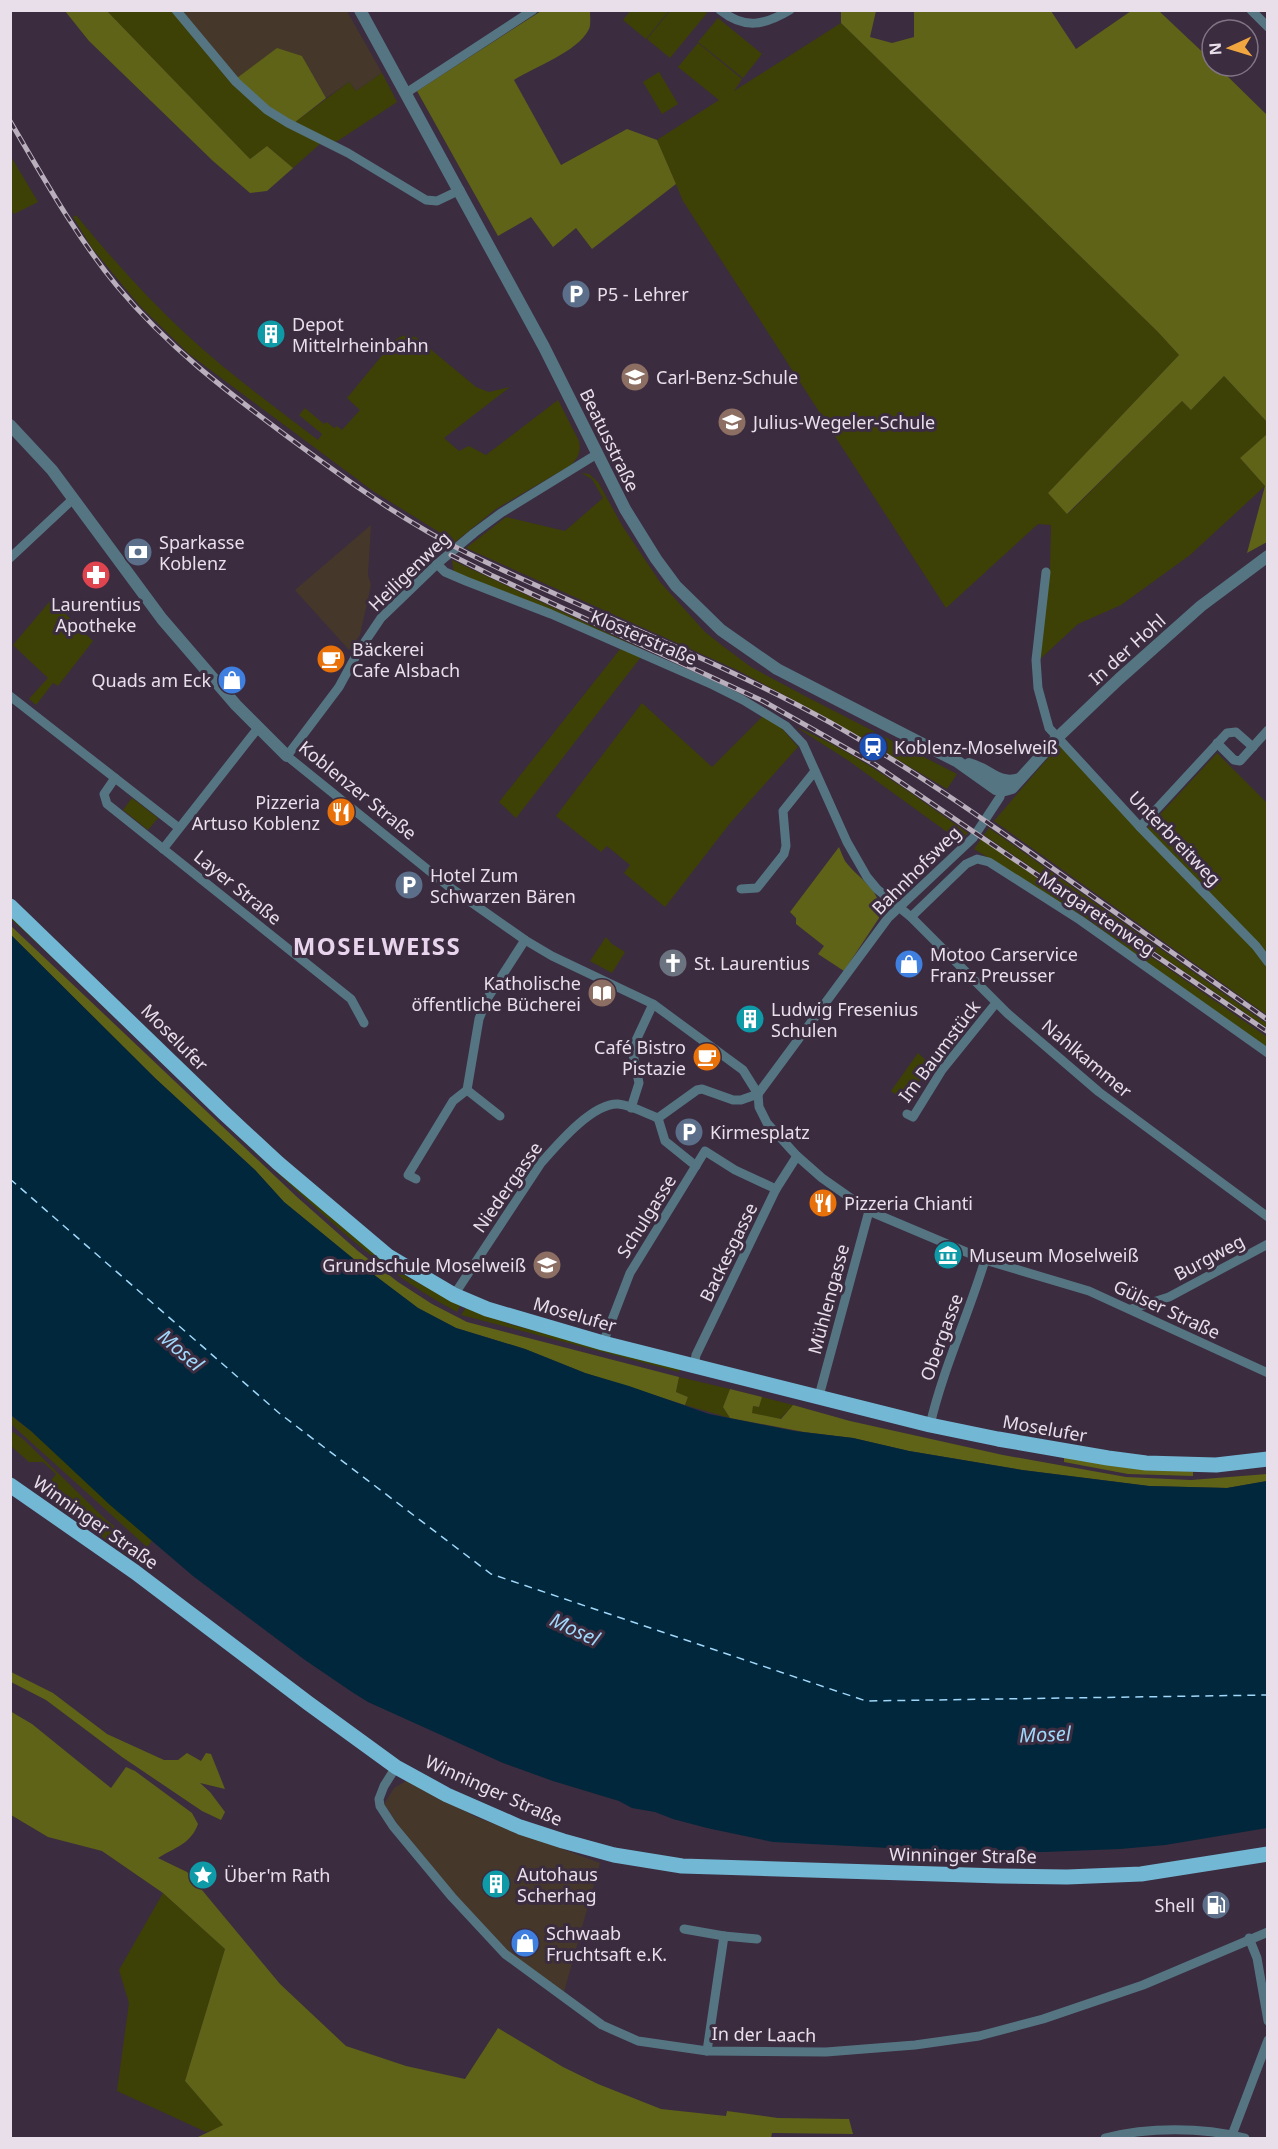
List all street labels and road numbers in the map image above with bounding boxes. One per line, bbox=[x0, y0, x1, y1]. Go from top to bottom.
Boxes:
street label: Beatusstraße bbox=[575, 384, 645, 496]
street label: Heiligenweg bbox=[363, 526, 455, 616]
street label: Klosterstraße bbox=[587, 604, 701, 670]
street label: In der Hohl bbox=[1084, 608, 1170, 690]
street label: Koblenzer Straße bbox=[294, 735, 422, 845]
street label: Unterbreitweg bbox=[1124, 785, 1226, 891]
street label: Bahnhofsweg bbox=[866, 820, 966, 920]
street label: Layer Straße bbox=[189, 844, 287, 930]
street label: Margaretenweg bbox=[1034, 865, 1160, 961]
street label: Im Baumstück bbox=[893, 995, 985, 1107]
street label: Moselufer bbox=[136, 998, 214, 1076]
street label: Nahlkammer bbox=[1037, 1013, 1137, 1103]
street label: Niedergasse bbox=[467, 1137, 547, 1237]
street label: Schulgasse bbox=[611, 1170, 681, 1262]
street label: Backesgasse bbox=[694, 1198, 762, 1306]
street label: Burgweg bbox=[1170, 1228, 1248, 1286]
street label: Mühlengasse bbox=[802, 1241, 854, 1357]
street label: Gülser Straße bbox=[1110, 1274, 1224, 1344]
street label: Obergasse bbox=[914, 1290, 968, 1384]
street label: Moselufer bbox=[531, 1291, 620, 1337]
street label: Moselufer bbox=[1001, 1409, 1090, 1447]
street label: Winninger Straße bbox=[29, 1470, 163, 1574]
street label: Winninger Straße bbox=[422, 1749, 566, 1831]
street label: Winninger Straße bbox=[889, 1842, 1037, 1868]
street label: In der Laach bbox=[711, 2021, 817, 2047]

